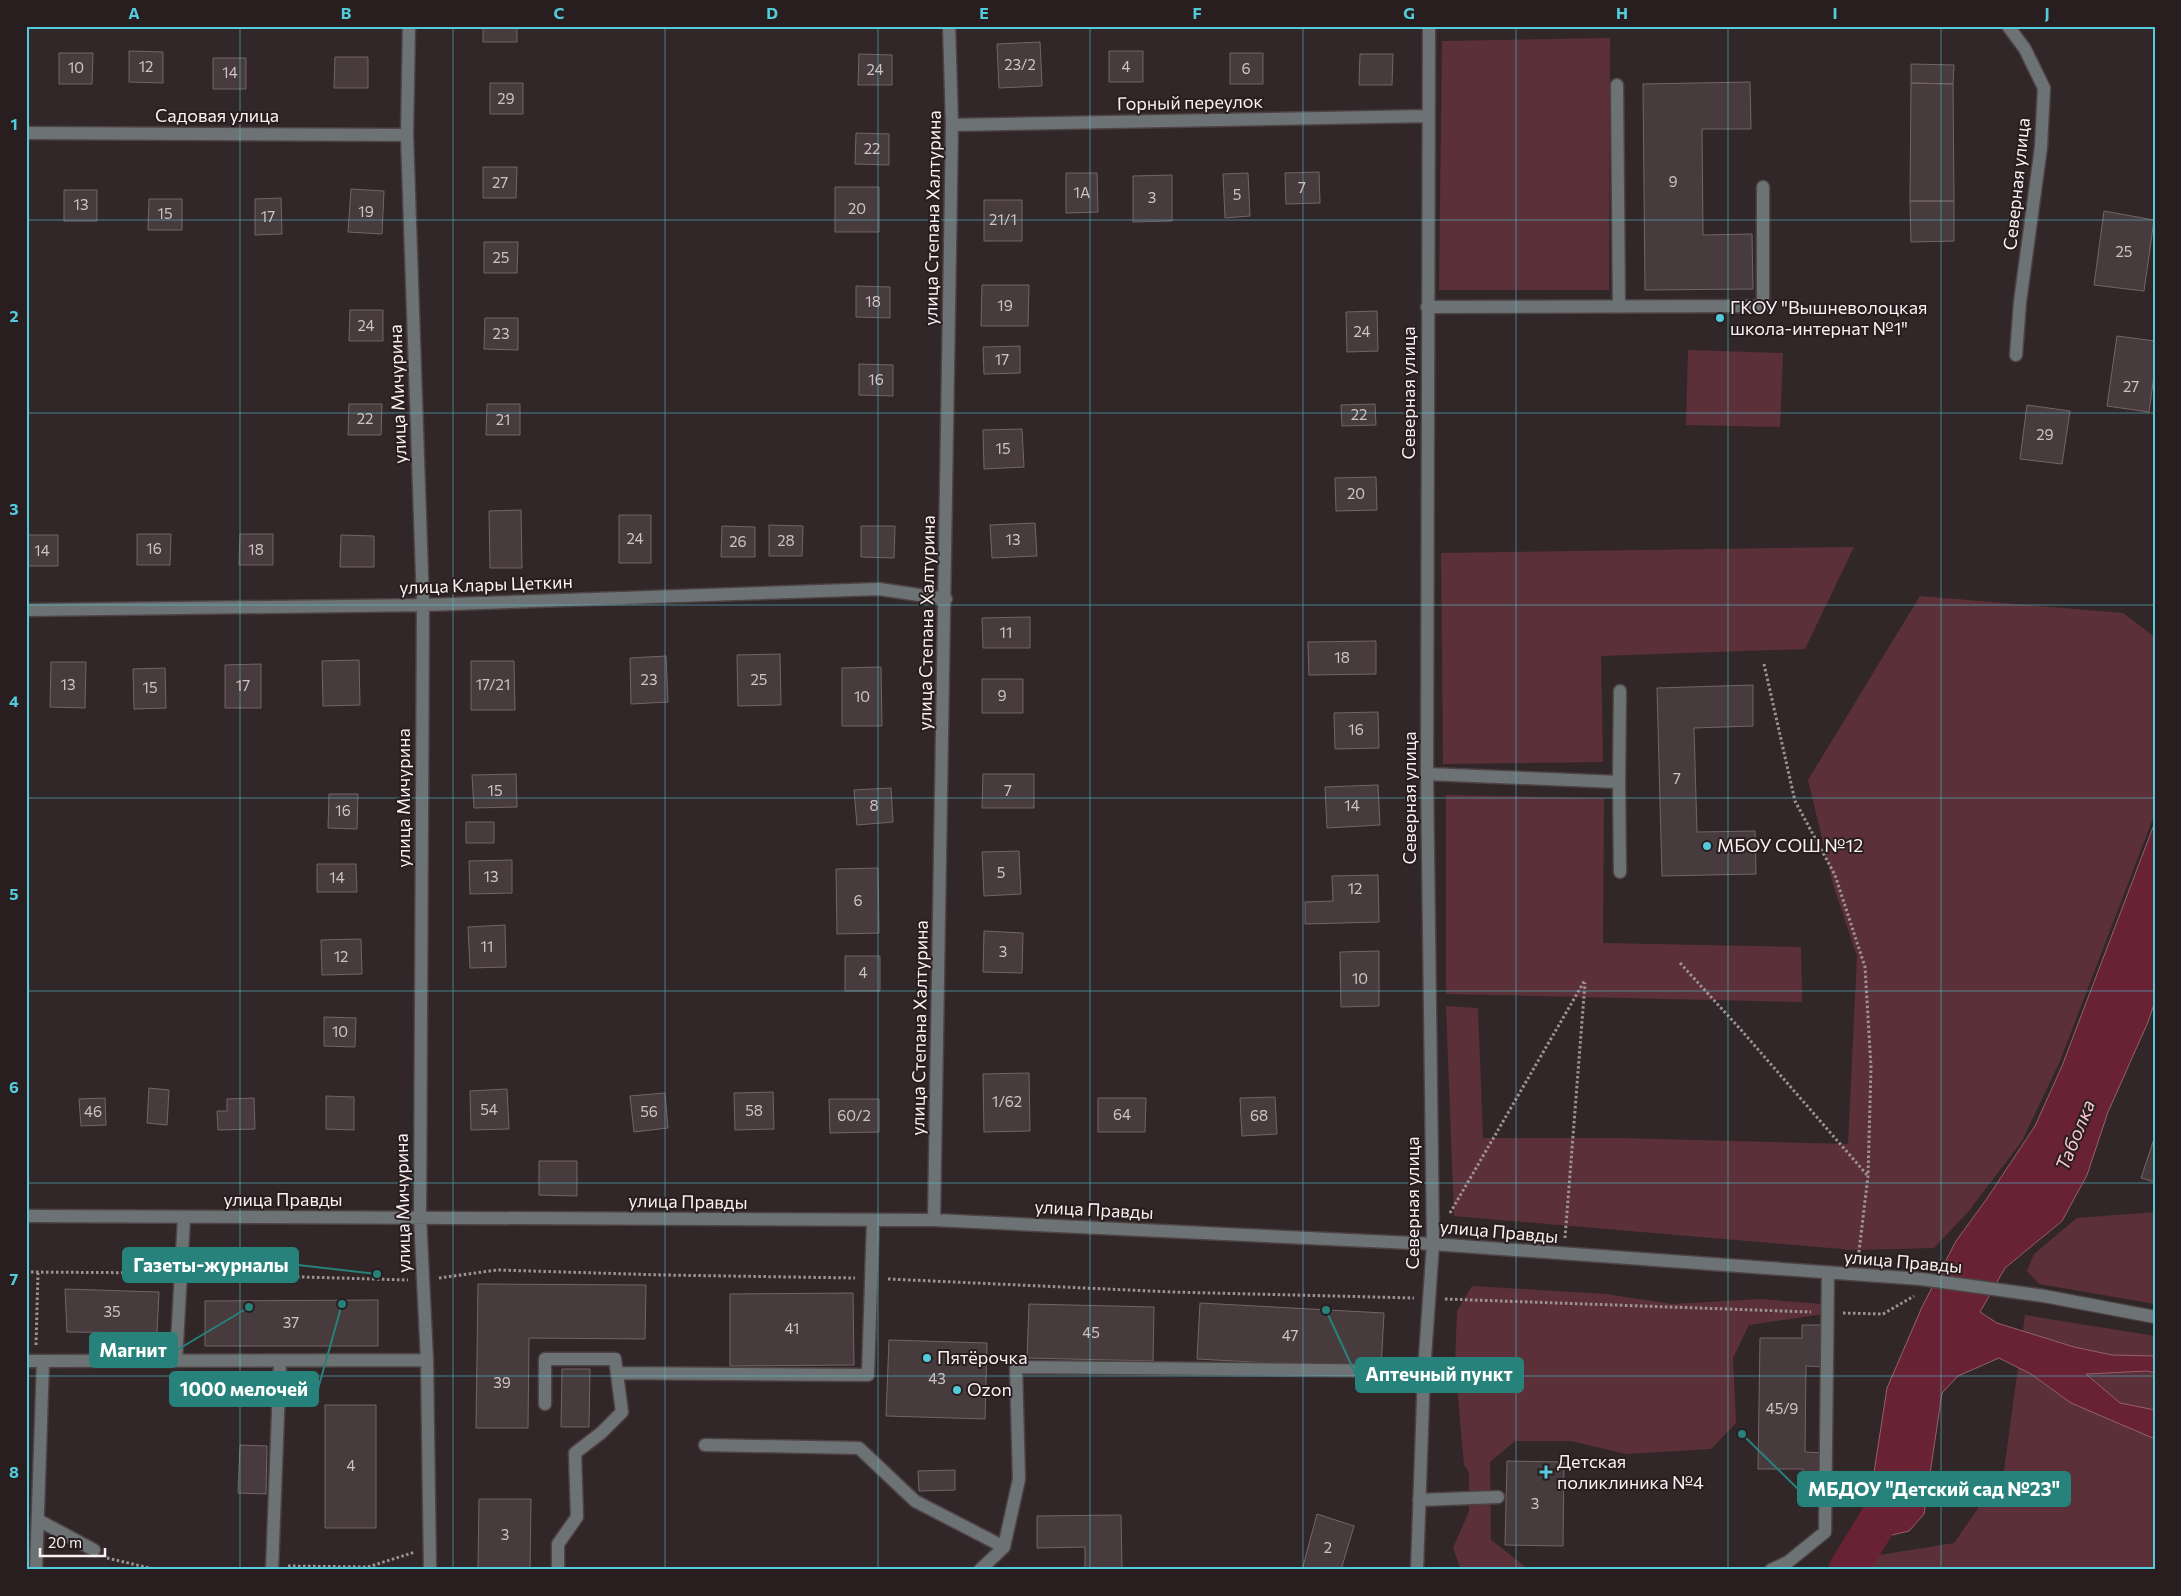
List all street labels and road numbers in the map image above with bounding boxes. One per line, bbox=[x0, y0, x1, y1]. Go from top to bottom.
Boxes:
street label: Горный переулок bbox=[1117, 90, 1264, 114]
street label: Садовая улица bbox=[155, 104, 279, 126]
street label: улица Степана Халтурина bbox=[919, 110, 945, 326]
street label: Северная улица bbox=[1998, 117, 2034, 251]
street label: улица Мичурина bbox=[384, 324, 410, 464]
street label: Северная улица bbox=[1397, 326, 1419, 460]
street label: улица Степана Халтурина bbox=[913, 515, 939, 731]
street label: улица Клары Цеткин bbox=[399, 570, 573, 598]
street label: улица Мичурина bbox=[392, 728, 414, 868]
street label: Северная улица bbox=[1398, 731, 1420, 865]
street label: улица Степана Халтурина bbox=[906, 920, 932, 1136]
street label: улица Мичурина bbox=[390, 1133, 414, 1273]
street label: Северная улица bbox=[1401, 1136, 1423, 1270]
street label: улица Правды bbox=[223, 1188, 343, 1210]
street label: улица Правды bbox=[628, 1189, 748, 1213]
street label: улица Правды bbox=[1034, 1195, 1154, 1223]
street label: улица Правды bbox=[1439, 1215, 1559, 1247]
street label: улица Правды bbox=[1843, 1245, 1963, 1277]

